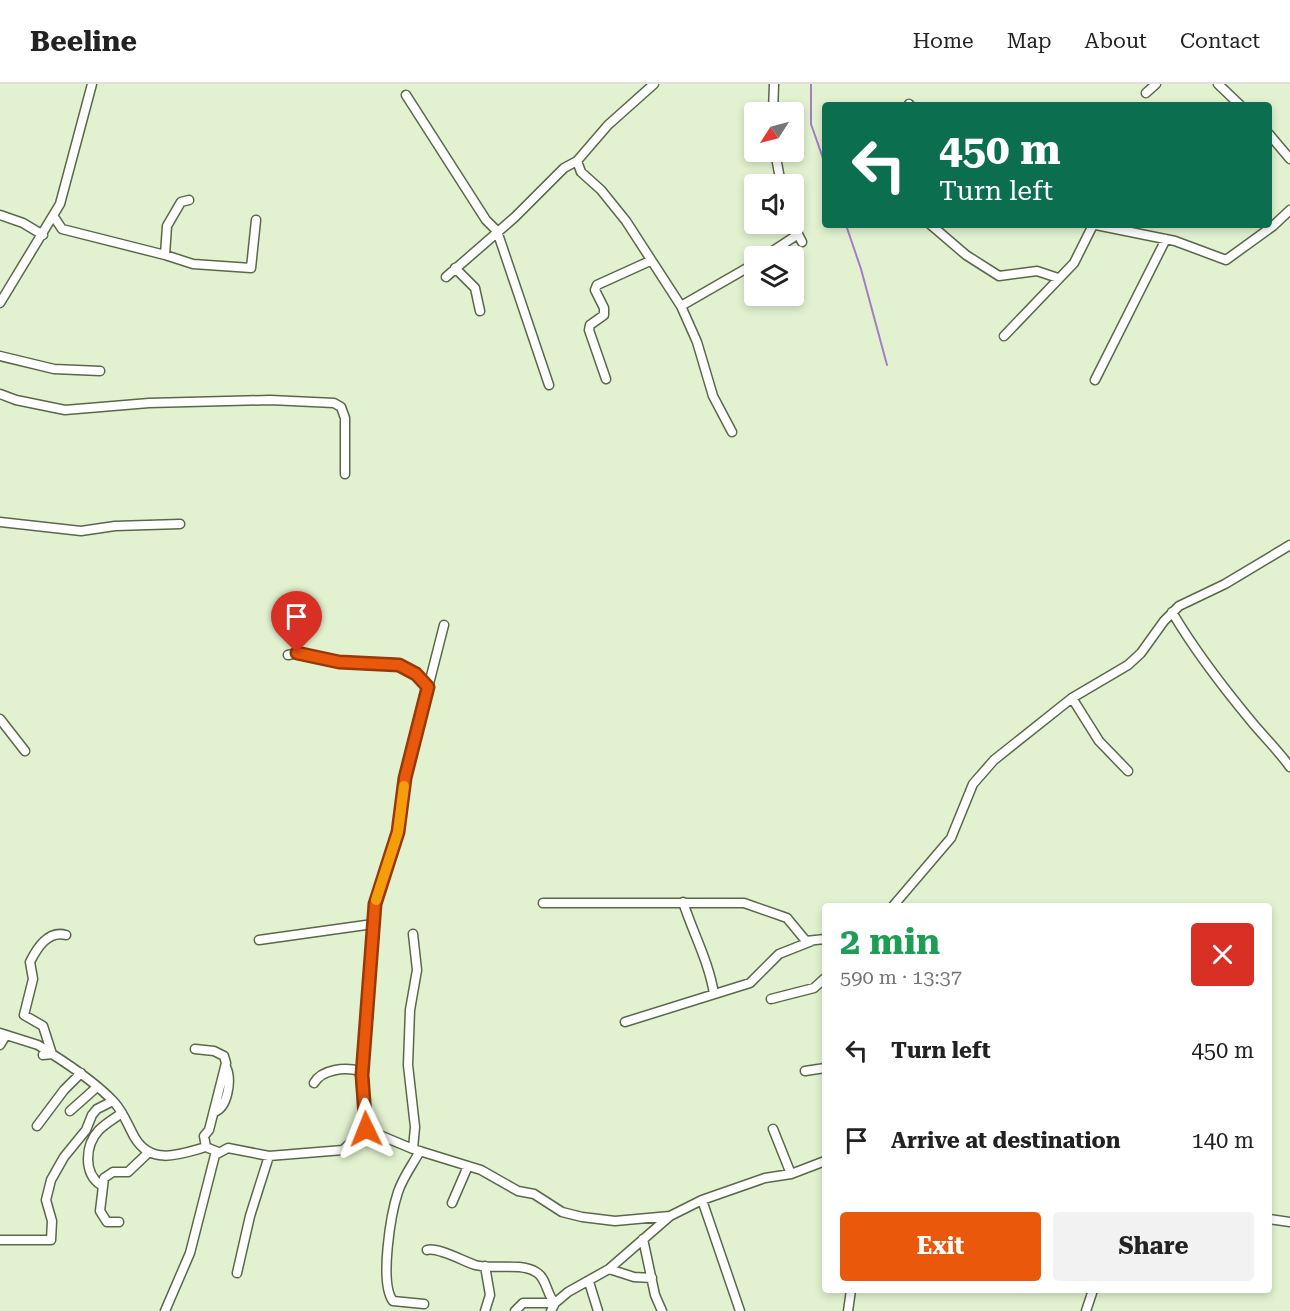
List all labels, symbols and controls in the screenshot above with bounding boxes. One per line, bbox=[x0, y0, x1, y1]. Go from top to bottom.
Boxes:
text: Beeline bbox=[30, 25, 137, 58]
text: Home bbox=[913, 29, 974, 53]
text: Map bbox=[1007, 29, 1052, 53]
text: About bbox=[1085, 29, 1147, 53]
text: Contact bbox=[1180, 29, 1260, 53]
north arrow bbox=[744, 102, 804, 162]
map controls bbox=[744, 102, 804, 306]
text: 450 m bbox=[939, 125, 1061, 174]
icon: left bbox=[840, 126, 918, 204]
button: sound bbox=[744, 174, 804, 234]
text: Turn left bbox=[939, 175, 1053, 207]
button: layers bbox=[744, 246, 804, 306]
pin bbox=[271, 591, 322, 653]
icon: arrive bbox=[280, 600, 313, 633]
text: 2 min bbox=[840, 921, 940, 963]
button: close bbox=[1191, 923, 1254, 986]
text: 590 m · 13:37 bbox=[840, 965, 962, 989]
icon: left bbox=[840, 1034, 873, 1067]
text: Turn left bbox=[891, 1038, 991, 1063]
text: 450 m bbox=[1191, 1038, 1254, 1063]
position arrow bbox=[334, 1097, 398, 1161]
icon: arrive bbox=[840, 1124, 873, 1157]
text: Arrive at destination bbox=[891, 1128, 1120, 1153]
text: 140 m bbox=[1191, 1128, 1254, 1153]
button: Exit bbox=[840, 1212, 1041, 1281]
button: Share bbox=[1053, 1212, 1254, 1281]

